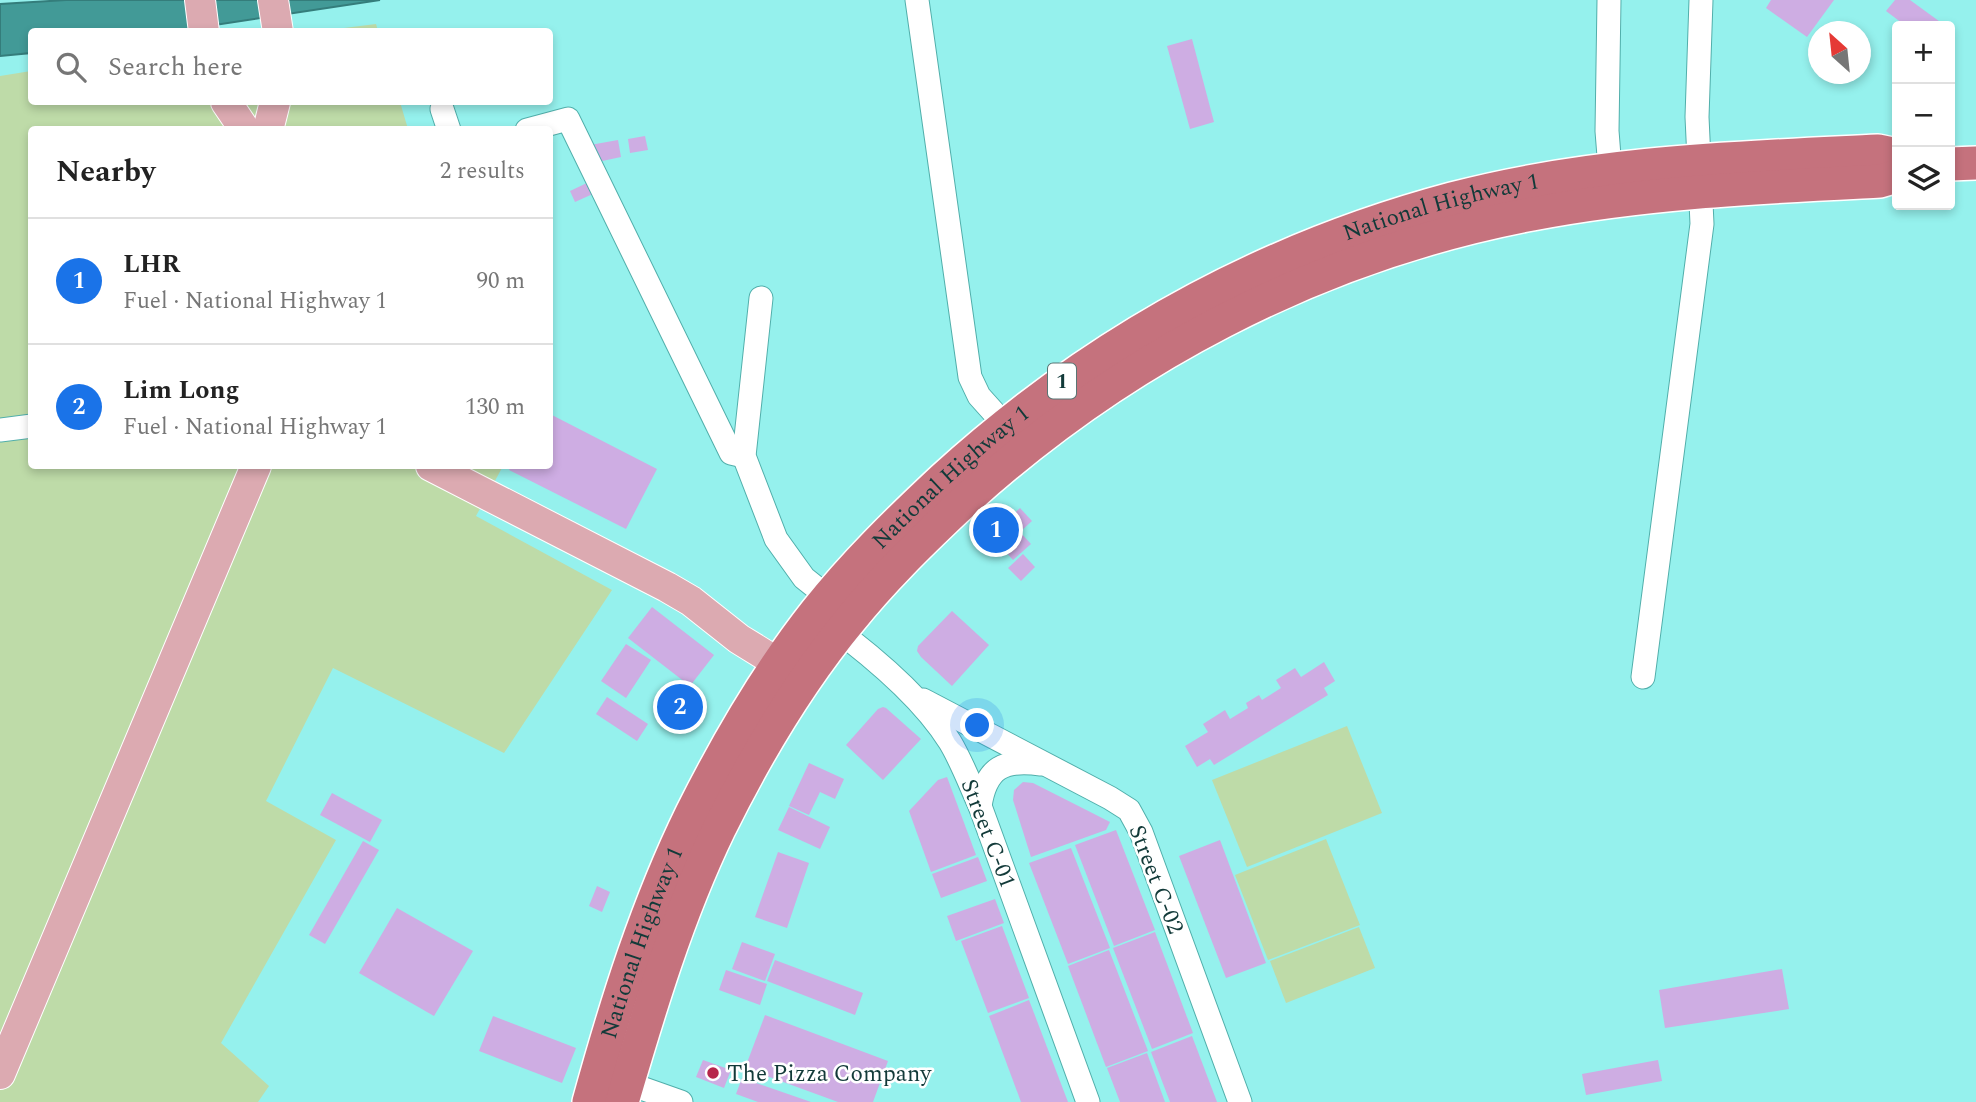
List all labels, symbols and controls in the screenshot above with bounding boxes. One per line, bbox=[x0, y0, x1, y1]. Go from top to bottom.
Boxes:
north arrow bbox=[1808, 21, 1871, 84]
map controls bbox=[1892, 21, 1955, 210]
button: + bbox=[1892, 21, 1955, 84]
search box bbox=[28, 28, 553, 105]
text: Search here bbox=[108, 47, 243, 87]
icon: search bbox=[52, 48, 90, 86]
button: − bbox=[1892, 84, 1955, 147]
button: layers bbox=[1892, 147, 1955, 210]
text: Nearby bbox=[56, 149, 155, 195]
text: 2 results bbox=[440, 154, 525, 189]
street label: National Highway 1 bbox=[1338, 164, 1542, 251]
text: LHR bbox=[123, 244, 180, 284]
text: 1 bbox=[73, 264, 85, 299]
text: 90 m bbox=[476, 264, 525, 299]
text: Fuel · National Highway 1 bbox=[123, 284, 387, 319]
road number: 1 bbox=[1048, 364, 1076, 398]
text: Lim Long bbox=[123, 370, 240, 410]
text: 2 bbox=[73, 390, 85, 425]
text: 130 m bbox=[465, 390, 525, 425]
street label: National Highway 1 bbox=[867, 399, 1035, 555]
text: Fuel · National Highway 1 bbox=[123, 410, 387, 445]
pin: 1 bbox=[973, 504, 1019, 556]
pin: 2 bbox=[657, 681, 703, 733]
your location bbox=[960, 708, 994, 742]
street label: Street C-01 bbox=[951, 774, 1024, 893]
street label: Street C-02 bbox=[1119, 820, 1192, 939]
street label: National Highway 1 bbox=[592, 841, 693, 1043]
place label: The Pizza Company bbox=[727, 1057, 932, 1092]
marker: The Pizza Company bbox=[705, 1065, 721, 1081]

